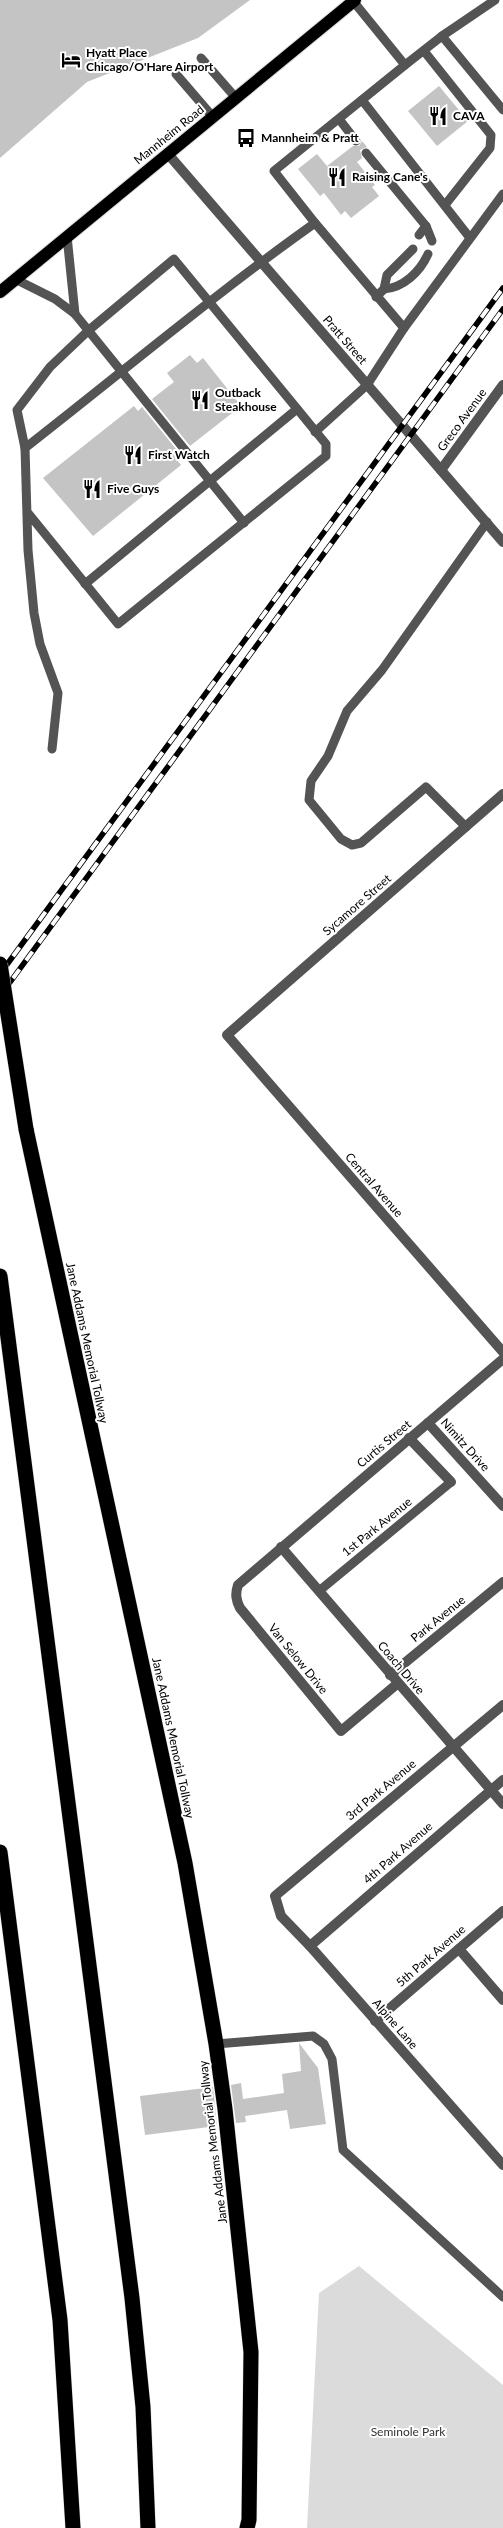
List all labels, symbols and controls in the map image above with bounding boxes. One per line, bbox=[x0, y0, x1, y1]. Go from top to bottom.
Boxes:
place label: Hyatt Place Chicago/O'Hare Airport bbox=[86, 45, 214, 74]
hotel icon: Hyatt Place Chicago/O'Hare Airport bbox=[60, 49, 82, 71]
street label: Mannheim Road bbox=[131, 102, 207, 167]
restaurant icon: CAVA bbox=[427, 105, 449, 127]
place label: CAVA bbox=[453, 108, 485, 123]
bus stop icon: Mannheim & Pratt bbox=[235, 127, 257, 149]
place label: Mannheim & Pratt bbox=[261, 130, 359, 145]
restaurant icon: Raising Cane's bbox=[326, 166, 348, 188]
place label: Raising Cane's bbox=[352, 169, 428, 184]
street label: Pratt Street bbox=[320, 312, 371, 368]
place label: Outback Steakhouse bbox=[215, 385, 277, 414]
street label: Greco Avenue bbox=[434, 385, 489, 454]
restaurant icon: Outback Steakhouse bbox=[189, 389, 211, 411]
restaurant icon: First Watch bbox=[122, 444, 144, 466]
place label: First Watch bbox=[148, 447, 210, 462]
restaurant icon: Five Guys bbox=[81, 478, 103, 500]
place label: Five Guys bbox=[107, 481, 159, 496]
street label: Sycamore Street bbox=[319, 870, 394, 938]
street label: Central Avenue bbox=[342, 1149, 406, 1220]
street label: Jane Addams Memorial Tollway bbox=[63, 1261, 112, 1426]
street label: Nimitz Drive bbox=[438, 1415, 493, 1474]
street label: Curtis Street bbox=[353, 1416, 414, 1471]
street label: 1st Park Avenue bbox=[339, 1494, 415, 1559]
street label: Park Avenue bbox=[407, 1592, 468, 1645]
street label: Van Selow Drive bbox=[265, 1620, 331, 1697]
street label: Coach Drive bbox=[375, 1638, 428, 1697]
street label: Jane Addams Memorial Tollway bbox=[149, 1656, 198, 1821]
street label: 3rd Park Avenue bbox=[343, 1756, 419, 1823]
street label: 4th Park Avenue bbox=[360, 1818, 435, 1887]
street label: 5th Park Avenue bbox=[393, 1921, 468, 1990]
street label: Alpine Lane bbox=[369, 1995, 421, 2052]
street label: Jane Addams Memorial Tollway bbox=[195, 2059, 230, 2224]
park label: Seminole Park bbox=[371, 2424, 446, 2439]

